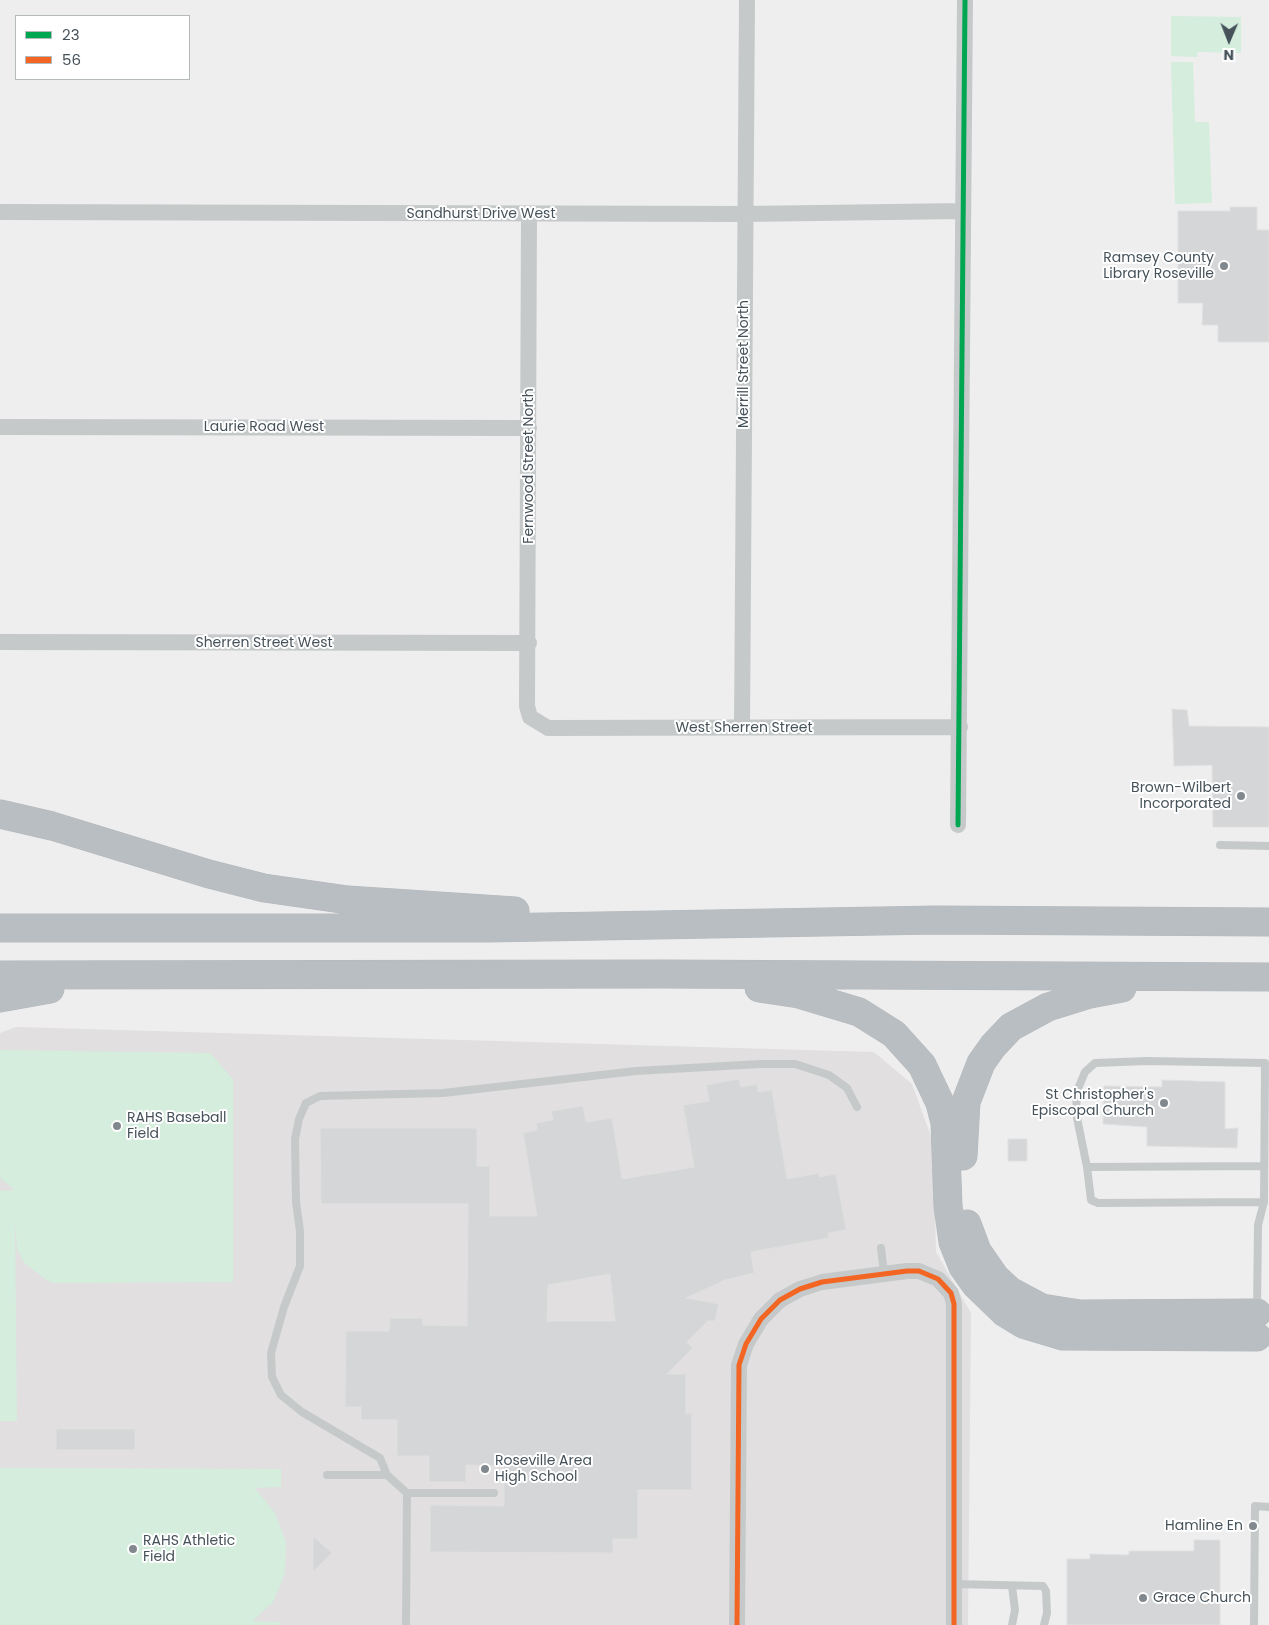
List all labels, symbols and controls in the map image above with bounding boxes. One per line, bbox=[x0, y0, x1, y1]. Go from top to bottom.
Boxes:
legend bbox=[15, 15, 190, 80]
north arrow bbox=[1204, 15, 1254, 65]
text: 23 bbox=[62, 24, 79, 45]
text: N bbox=[1223, 45, 1234, 65]
text: 56 bbox=[62, 49, 81, 70]
street label: Sandhurst Drive West bbox=[407, 206, 555, 222]
place label: Ramsey County Library Roseville bbox=[1103, 250, 1214, 282]
marker: Ramsey County Library Roseville bbox=[1218, 260, 1230, 272]
street label: Merrill Street North bbox=[736, 300, 752, 428]
street label: Fernwood Street North bbox=[521, 388, 537, 544]
street label: Laurie Road West bbox=[204, 419, 324, 435]
street label: Sherren Street West bbox=[195, 635, 333, 651]
street label: West Sherren Street bbox=[675, 720, 813, 736]
place label: Brown-Wilbert Incorporated bbox=[1131, 780, 1231, 812]
marker: Brown-Wilbert Incorporated bbox=[1235, 790, 1247, 802]
place label: St Christopher's Episcopal Church bbox=[1032, 1087, 1154, 1120]
marker: St Christopher's Episcopal Church bbox=[1158, 1097, 1170, 1109]
place label: RAHS Baseball Field bbox=[127, 1110, 226, 1142]
marker: RAHS Baseball Field bbox=[111, 1120, 123, 1132]
place label: Roseville Area High School bbox=[495, 1453, 592, 1485]
marker: Roseville Area High School bbox=[479, 1463, 491, 1475]
place label: Hamline En bbox=[1165, 1518, 1243, 1534]
marker: Hamline En bbox=[1247, 1520, 1259, 1532]
place label: RAHS Athletic Field bbox=[143, 1533, 235, 1565]
marker: RAHS Athletic Field bbox=[127, 1543, 139, 1555]
place label: Grace Church bbox=[1153, 1590, 1251, 1606]
marker: Grace Church bbox=[1137, 1592, 1149, 1604]

